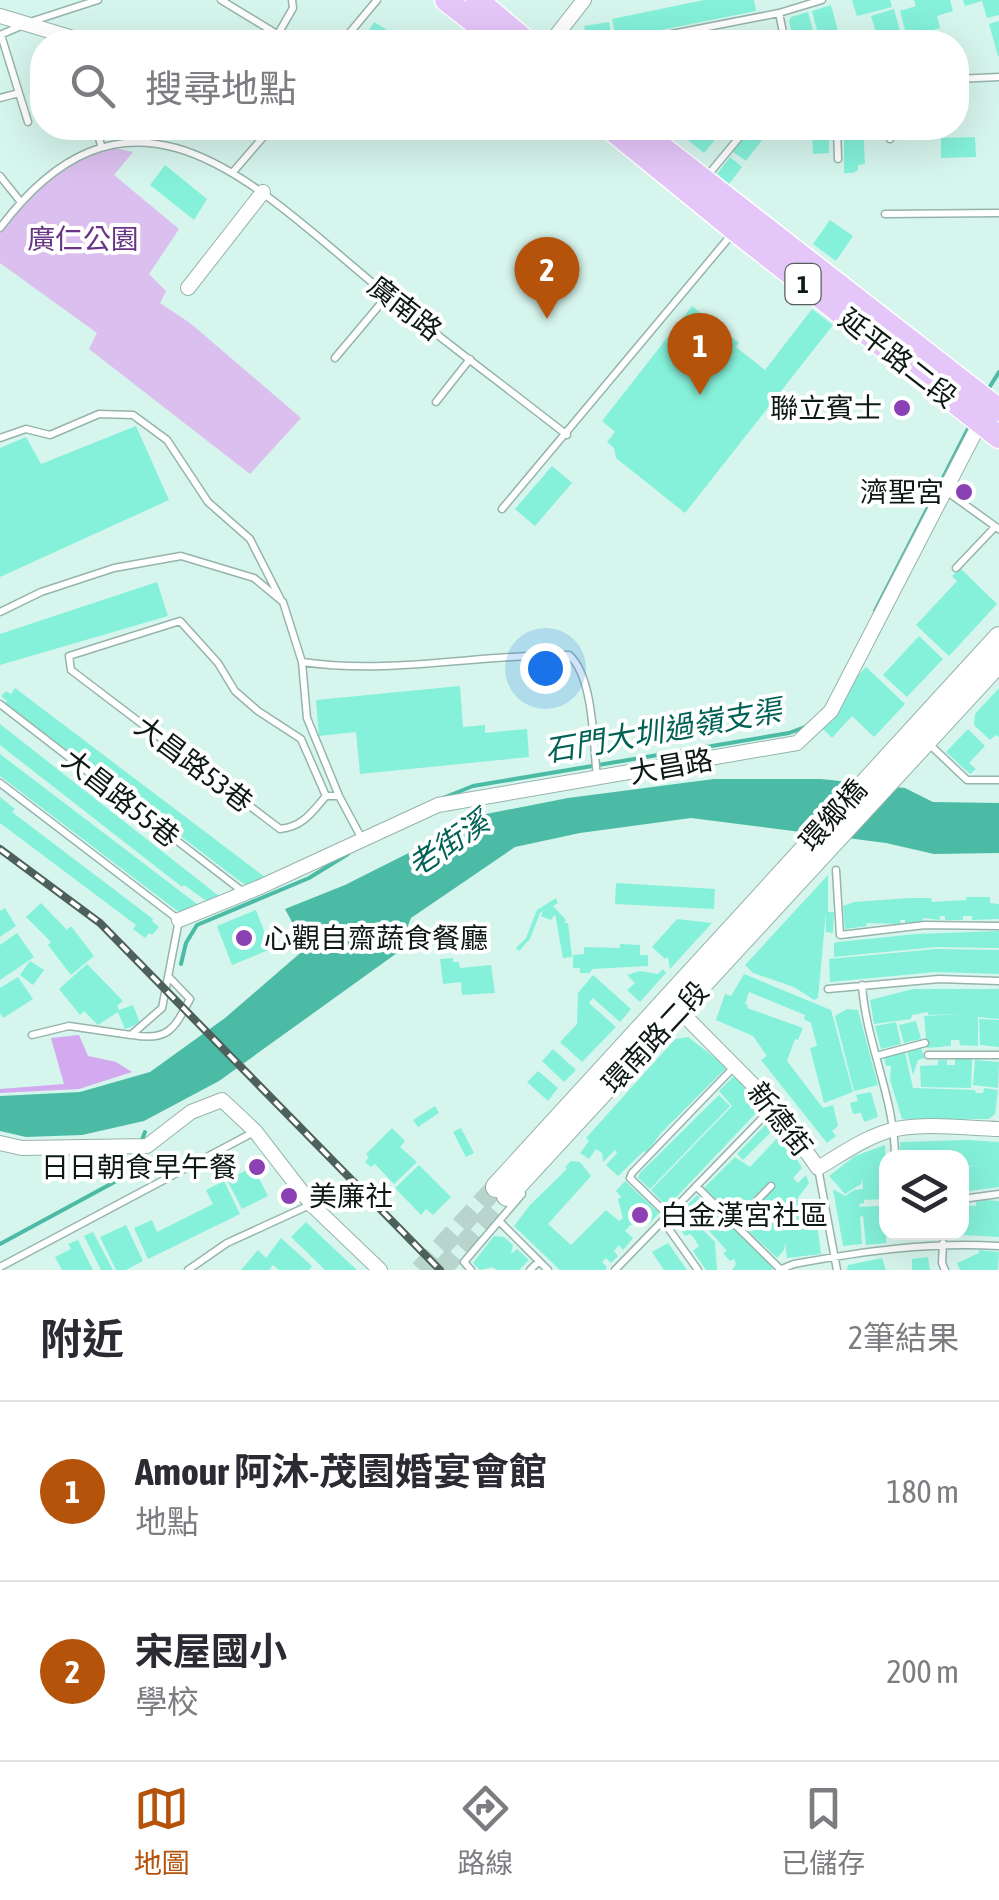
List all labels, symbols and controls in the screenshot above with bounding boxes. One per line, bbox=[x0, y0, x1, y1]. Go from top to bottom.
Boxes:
search box bbox=[30, 30, 969, 140]
icon: search bbox=[65, 58, 120, 113]
text: 搜尋地點 bbox=[145, 67, 297, 110]
park label: 廣仁公園 bbox=[27, 223, 139, 255]
pin: 2 bbox=[514, 236, 580, 319]
road number: 1 bbox=[786, 264, 820, 304]
street label: 廣南路 bbox=[362, 270, 448, 346]
street label: 延平路二段 bbox=[833, 302, 963, 414]
pin: 1 bbox=[668, 312, 732, 395]
place label: 聯立賓士 bbox=[770, 392, 882, 424]
marker: 聯立賓士 bbox=[891, 397, 913, 419]
place label: 濟聖宮 bbox=[860, 476, 944, 508]
marker: 濟聖宮 bbox=[953, 481, 975, 503]
your location bbox=[520, 643, 571, 694]
water label: 石門大圳過嶺支渠 bbox=[542, 692, 788, 768]
street label: 大昌路53巷 bbox=[129, 710, 259, 818]
street label: 大昌路55巷 bbox=[57, 743, 185, 853]
street label: 大昌路 bbox=[627, 743, 715, 789]
street label: 環鄉橋 bbox=[793, 773, 873, 857]
water label: 老街溪 bbox=[401, 802, 498, 882]
place label: 心觀自齋蔬食餐廳 bbox=[264, 922, 488, 954]
marker: 心觀自齋蔬食餐廳 bbox=[233, 927, 255, 949]
street label: 環南路二段 bbox=[596, 975, 714, 1099]
street label: 新德街 bbox=[742, 1076, 818, 1162]
map controls bbox=[879, 1150, 969, 1240]
button: layers bbox=[879, 1150, 969, 1240]
place label: 日日朝食早午餐 bbox=[41, 1151, 237, 1183]
marker: 日日朝食早午餐 bbox=[246, 1156, 268, 1178]
place label: 美廉社 bbox=[309, 1180, 393, 1212]
marker: 美廉社 bbox=[278, 1185, 300, 1207]
place label: 白金漢宮社區 bbox=[660, 1199, 828, 1231]
marker: 白金漢宮社區 bbox=[629, 1204, 651, 1226]
text: 附近 bbox=[40, 1315, 124, 1363]
text: 2筆結果 bbox=[848, 1319, 959, 1356]
text: Amour 阿沐-茂園婚宴會館 bbox=[135, 1450, 547, 1493]
text: 1 bbox=[65, 1473, 80, 1510]
text: 180 m bbox=[886, 1473, 959, 1510]
text: 地點 bbox=[135, 1503, 199, 1540]
text: 宋屋國小 bbox=[135, 1630, 287, 1673]
text: 2 bbox=[65, 1653, 80, 1690]
text: 200 m bbox=[886, 1653, 959, 1690]
text: 學校 bbox=[135, 1683, 199, 1720]
tab: 地圖 bbox=[134, 1781, 190, 1881]
tab: 路線 bbox=[457, 1781, 513, 1881]
tab: 已儲存 bbox=[781, 1781, 865, 1881]

